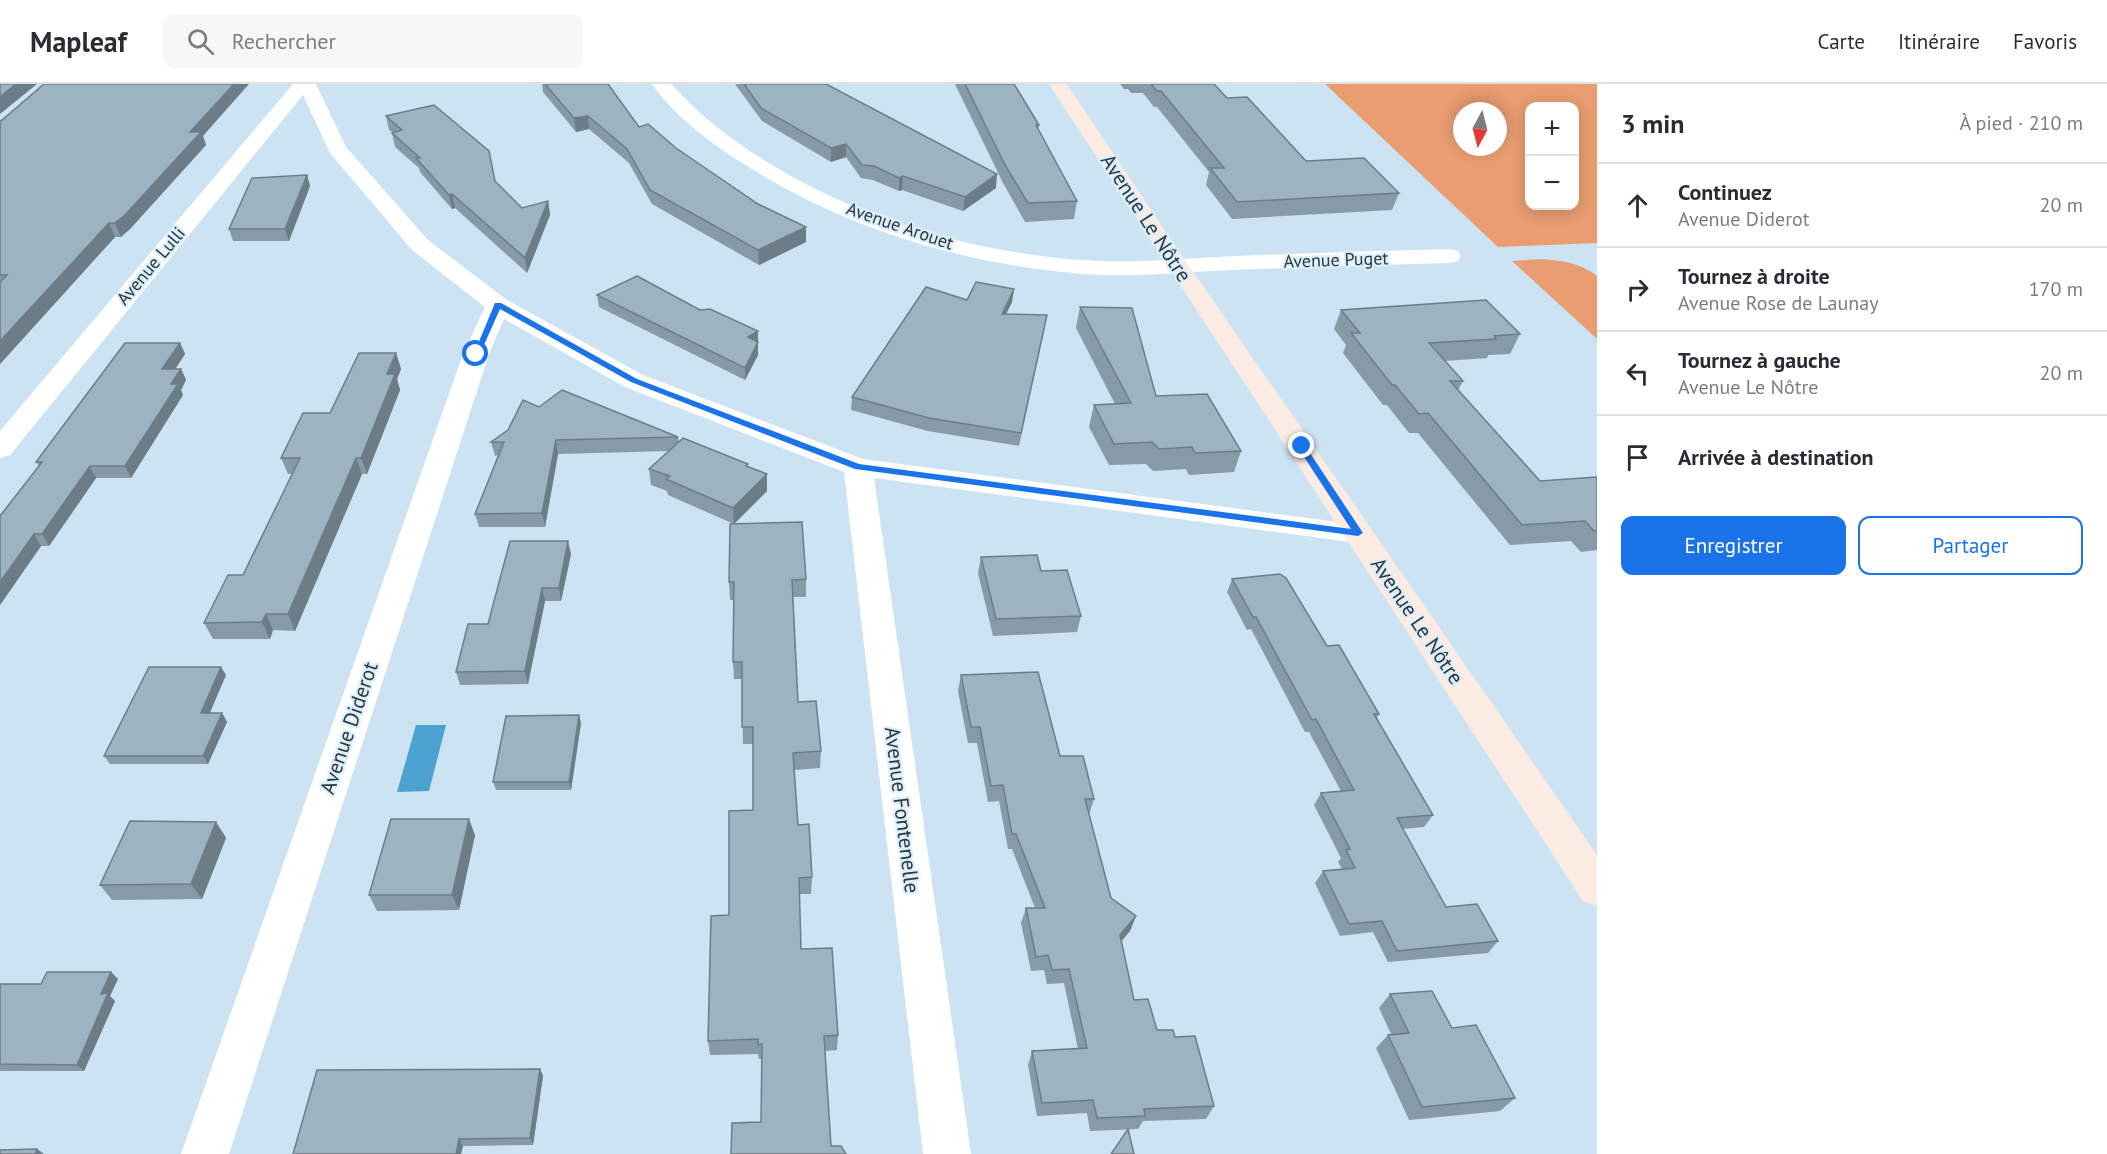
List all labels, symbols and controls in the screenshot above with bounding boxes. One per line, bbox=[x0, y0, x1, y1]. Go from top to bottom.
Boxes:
search box bbox=[163, 14, 583, 68]
text: Mapleaf bbox=[30, 23, 127, 60]
icon: search bbox=[184, 25, 217, 58]
text: Rechercher bbox=[232, 27, 336, 55]
text: Carte bbox=[1818, 28, 1865, 55]
text: Itinéraire bbox=[1898, 28, 1980, 55]
text: Favoris bbox=[2013, 28, 2077, 55]
north arrow bbox=[1453, 102, 1507, 156]
map controls bbox=[1525, 102, 1579, 210]
button: + bbox=[1525, 102, 1579, 156]
text: 3 min bbox=[1621, 107, 1684, 140]
text: À pied · 210 m bbox=[1959, 110, 2083, 136]
street label: Avenue Le Nôtre bbox=[1095, 149, 1198, 287]
button: − bbox=[1525, 156, 1579, 210]
text: Continuez bbox=[1678, 178, 1772, 206]
icon: ahead bbox=[1621, 189, 1654, 222]
text: 20 m bbox=[2040, 192, 2083, 218]
street label: Avenue Arouet bbox=[844, 196, 957, 255]
text: Avenue Diderot bbox=[1678, 206, 1809, 232]
street label: Avenue Lulli bbox=[111, 222, 190, 309]
street label: Avenue Puget bbox=[1283, 246, 1389, 273]
text: Tournez à droite bbox=[1678, 262, 1830, 290]
icon: right bbox=[1621, 273, 1654, 306]
text: 170 m bbox=[2029, 276, 2083, 302]
text: Avenue Rose de Launay bbox=[1678, 290, 1878, 316]
route start bbox=[462, 340, 488, 366]
text: Tournez à gauche bbox=[1678, 346, 1841, 374]
icon: left bbox=[1621, 357, 1654, 390]
text: 20 m bbox=[2040, 360, 2083, 386]
text: Avenue Le Nôtre bbox=[1678, 374, 1818, 400]
route end bbox=[1288, 432, 1314, 458]
icon: arrive bbox=[1621, 441, 1654, 474]
text: Arrivée à destination bbox=[1678, 443, 1874, 471]
button: Enregistrer bbox=[1621, 516, 1846, 575]
button: Partager bbox=[1858, 516, 2083, 575]
street label: Avenue Le Nôtre bbox=[1365, 552, 1470, 689]
street label: Avenue Diderot bbox=[313, 658, 384, 797]
street label: Avenue Fontenelle bbox=[879, 725, 926, 895]

